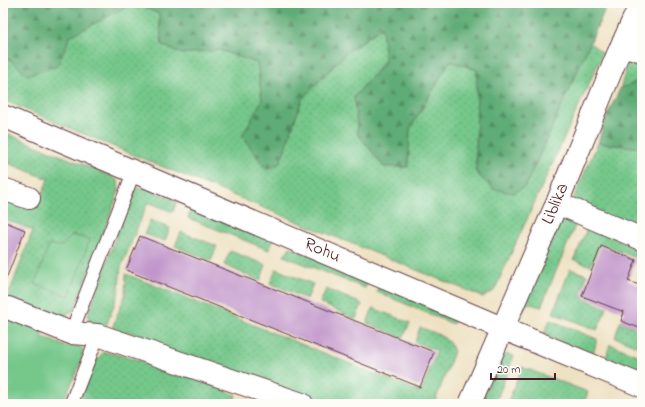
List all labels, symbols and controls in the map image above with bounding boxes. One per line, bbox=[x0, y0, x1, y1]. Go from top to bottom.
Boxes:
street label: Liblika bbox=[536, 179, 576, 229]
street label: Rohu bbox=[300, 232, 344, 270]
scale bar bbox=[491, 355, 555, 381]
text: 20 m bbox=[497, 361, 520, 379]

